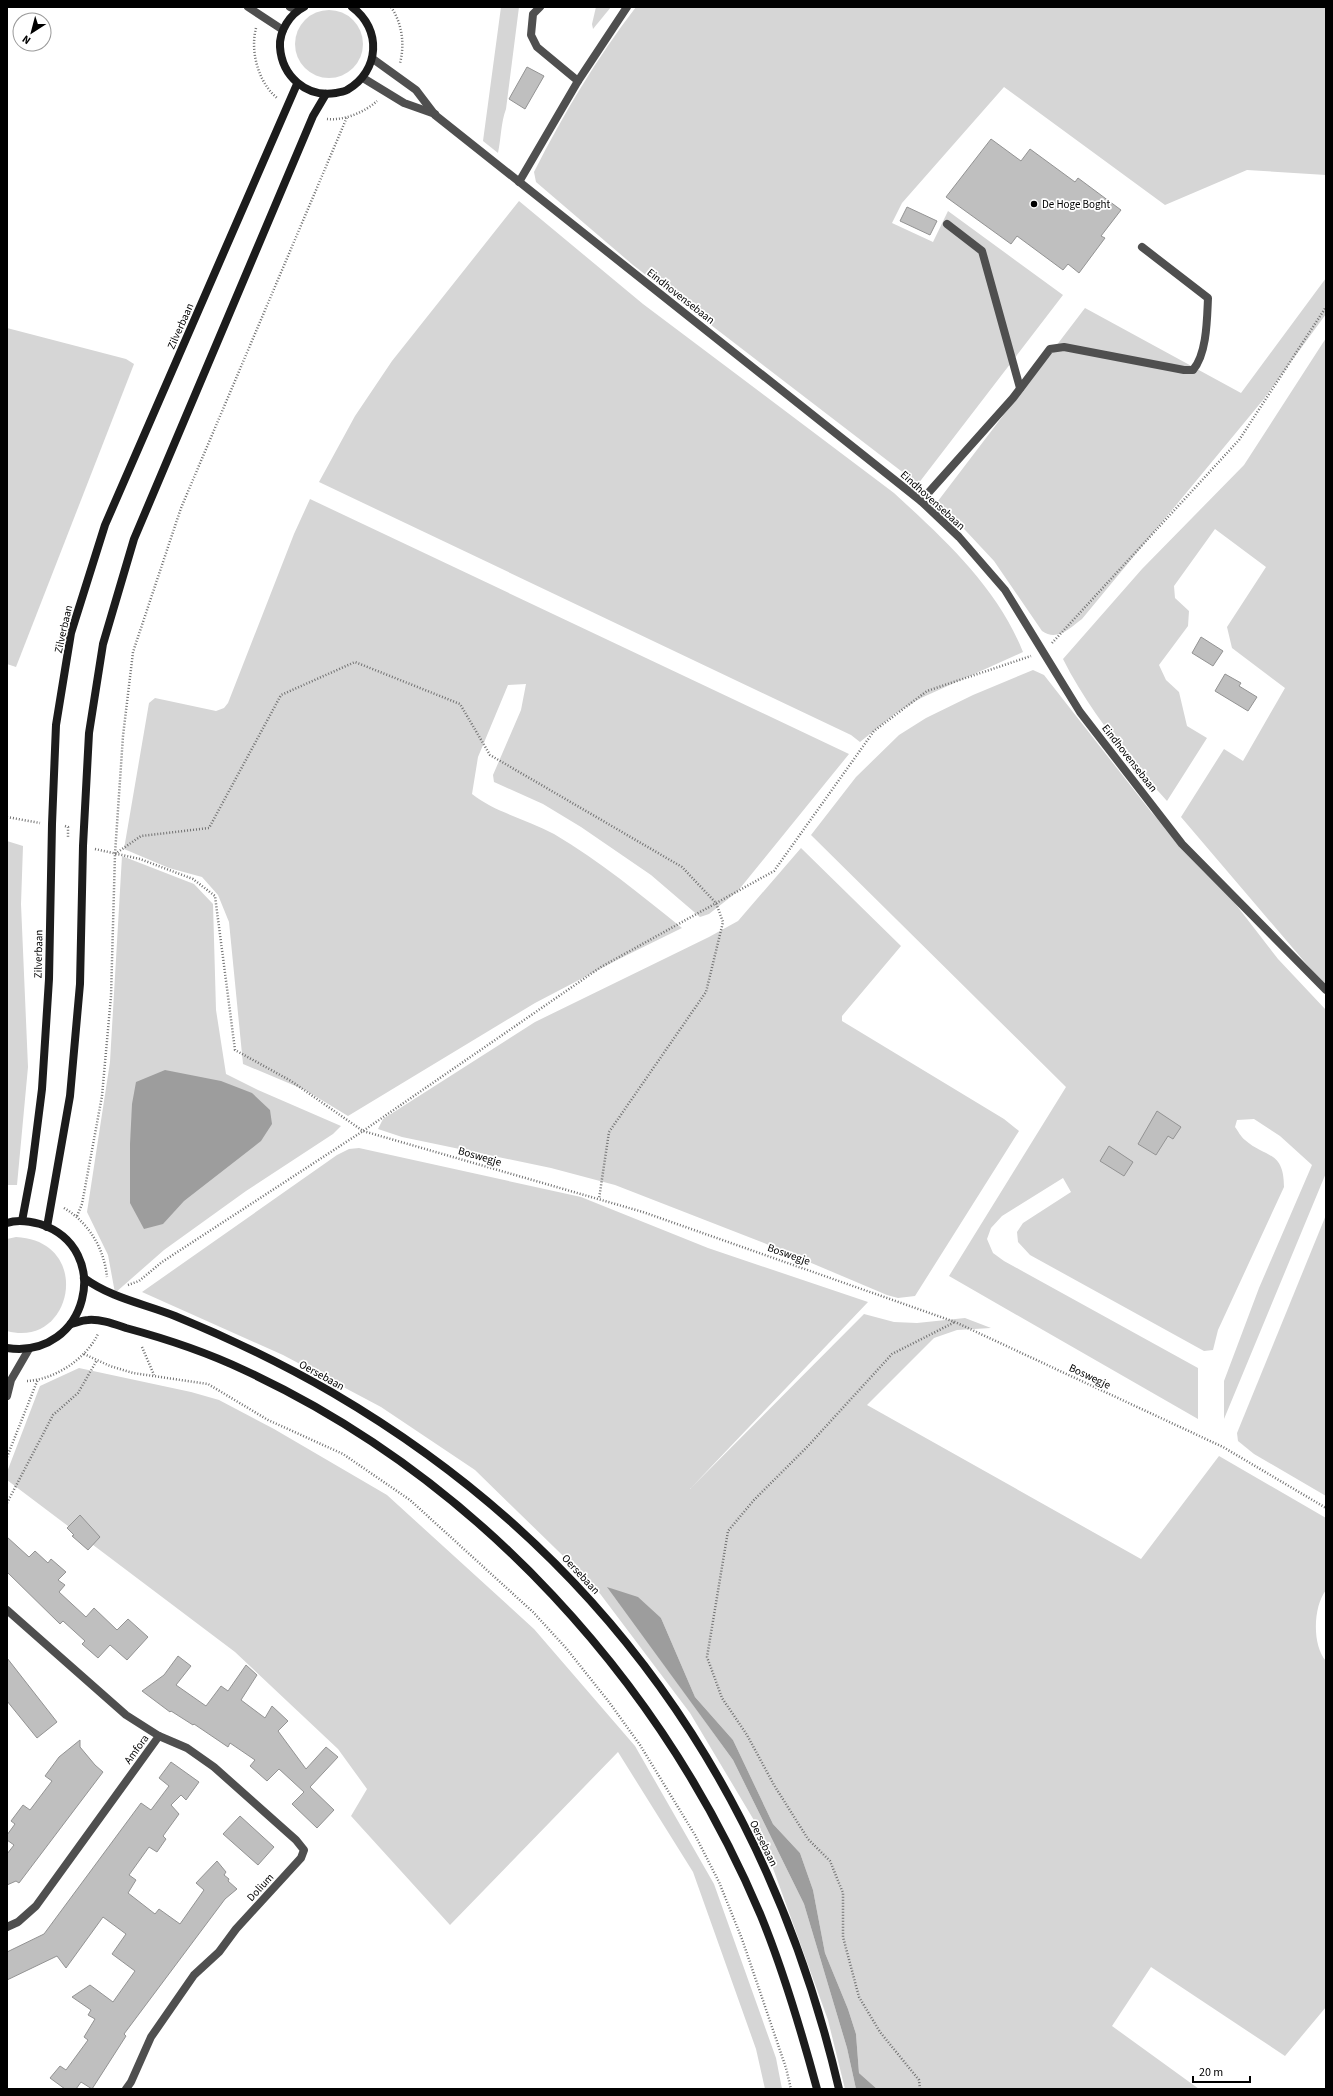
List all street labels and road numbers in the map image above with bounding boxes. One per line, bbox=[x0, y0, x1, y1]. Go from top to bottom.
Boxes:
street label: Eindhovensebaan bbox=[644, 265, 718, 328]
street label: Zilverbaan bbox=[164, 301, 197, 352]
street label: Eindhovensebaan bbox=[897, 467, 968, 533]
street label: Zilverbaan bbox=[51, 604, 76, 655]
street label: Eindhovensebaan bbox=[1098, 721, 1161, 795]
street label: Zilverbaan bbox=[31, 929, 46, 979]
street label: Boswegje bbox=[456, 1143, 504, 1170]
street label: Boswegje bbox=[765, 1240, 813, 1269]
street label: Oersebaan bbox=[296, 1357, 347, 1394]
street label: Boswegje bbox=[1067, 1360, 1114, 1393]
street label: Oersebaan bbox=[558, 1551, 603, 1598]
street label: Amfora bbox=[121, 1731, 152, 1767]
street label: Oersebaan bbox=[746, 1818, 781, 1869]
street label: Dolium bbox=[244, 1870, 277, 1905]

